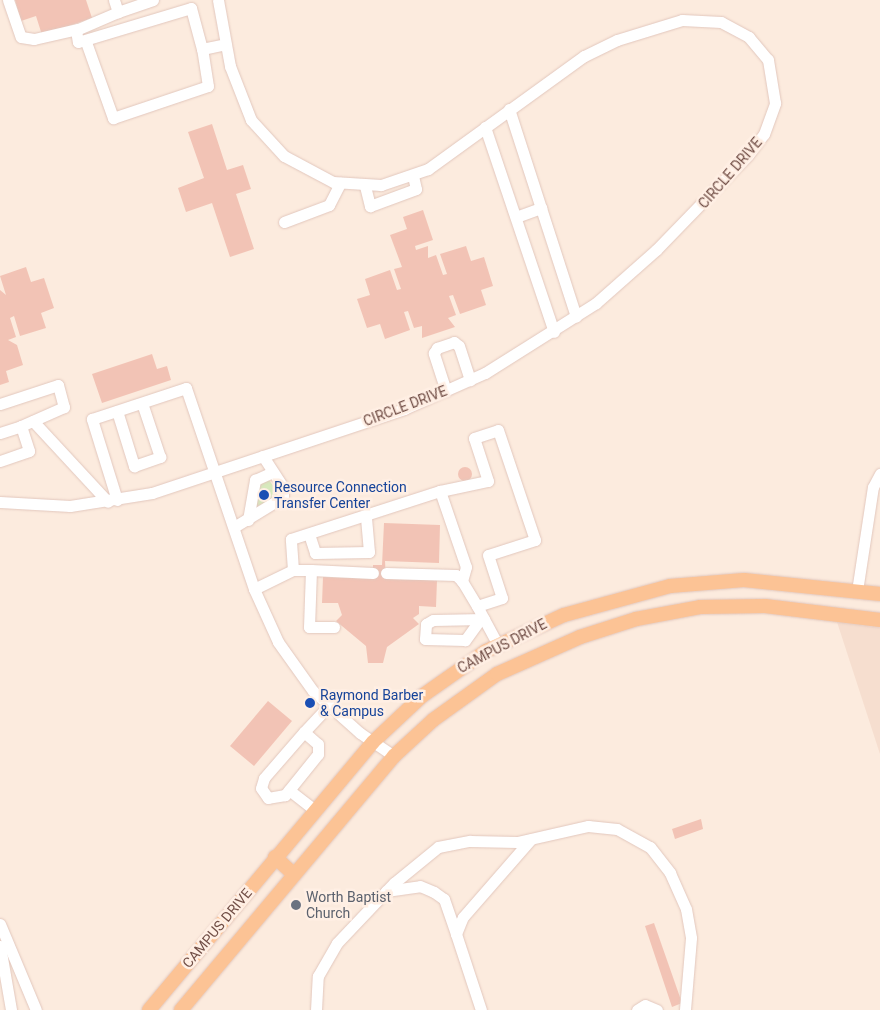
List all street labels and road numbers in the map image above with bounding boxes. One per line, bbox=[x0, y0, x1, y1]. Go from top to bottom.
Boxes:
street label: CIRCLE DRIVE bbox=[695, 134, 765, 212]
street label: CIRCLE DRIVE bbox=[361, 382, 449, 430]
street label: CAMPUS DRIVE bbox=[455, 615, 549, 677]
street label: CAMPUS DRIVE bbox=[179, 885, 255, 971]

